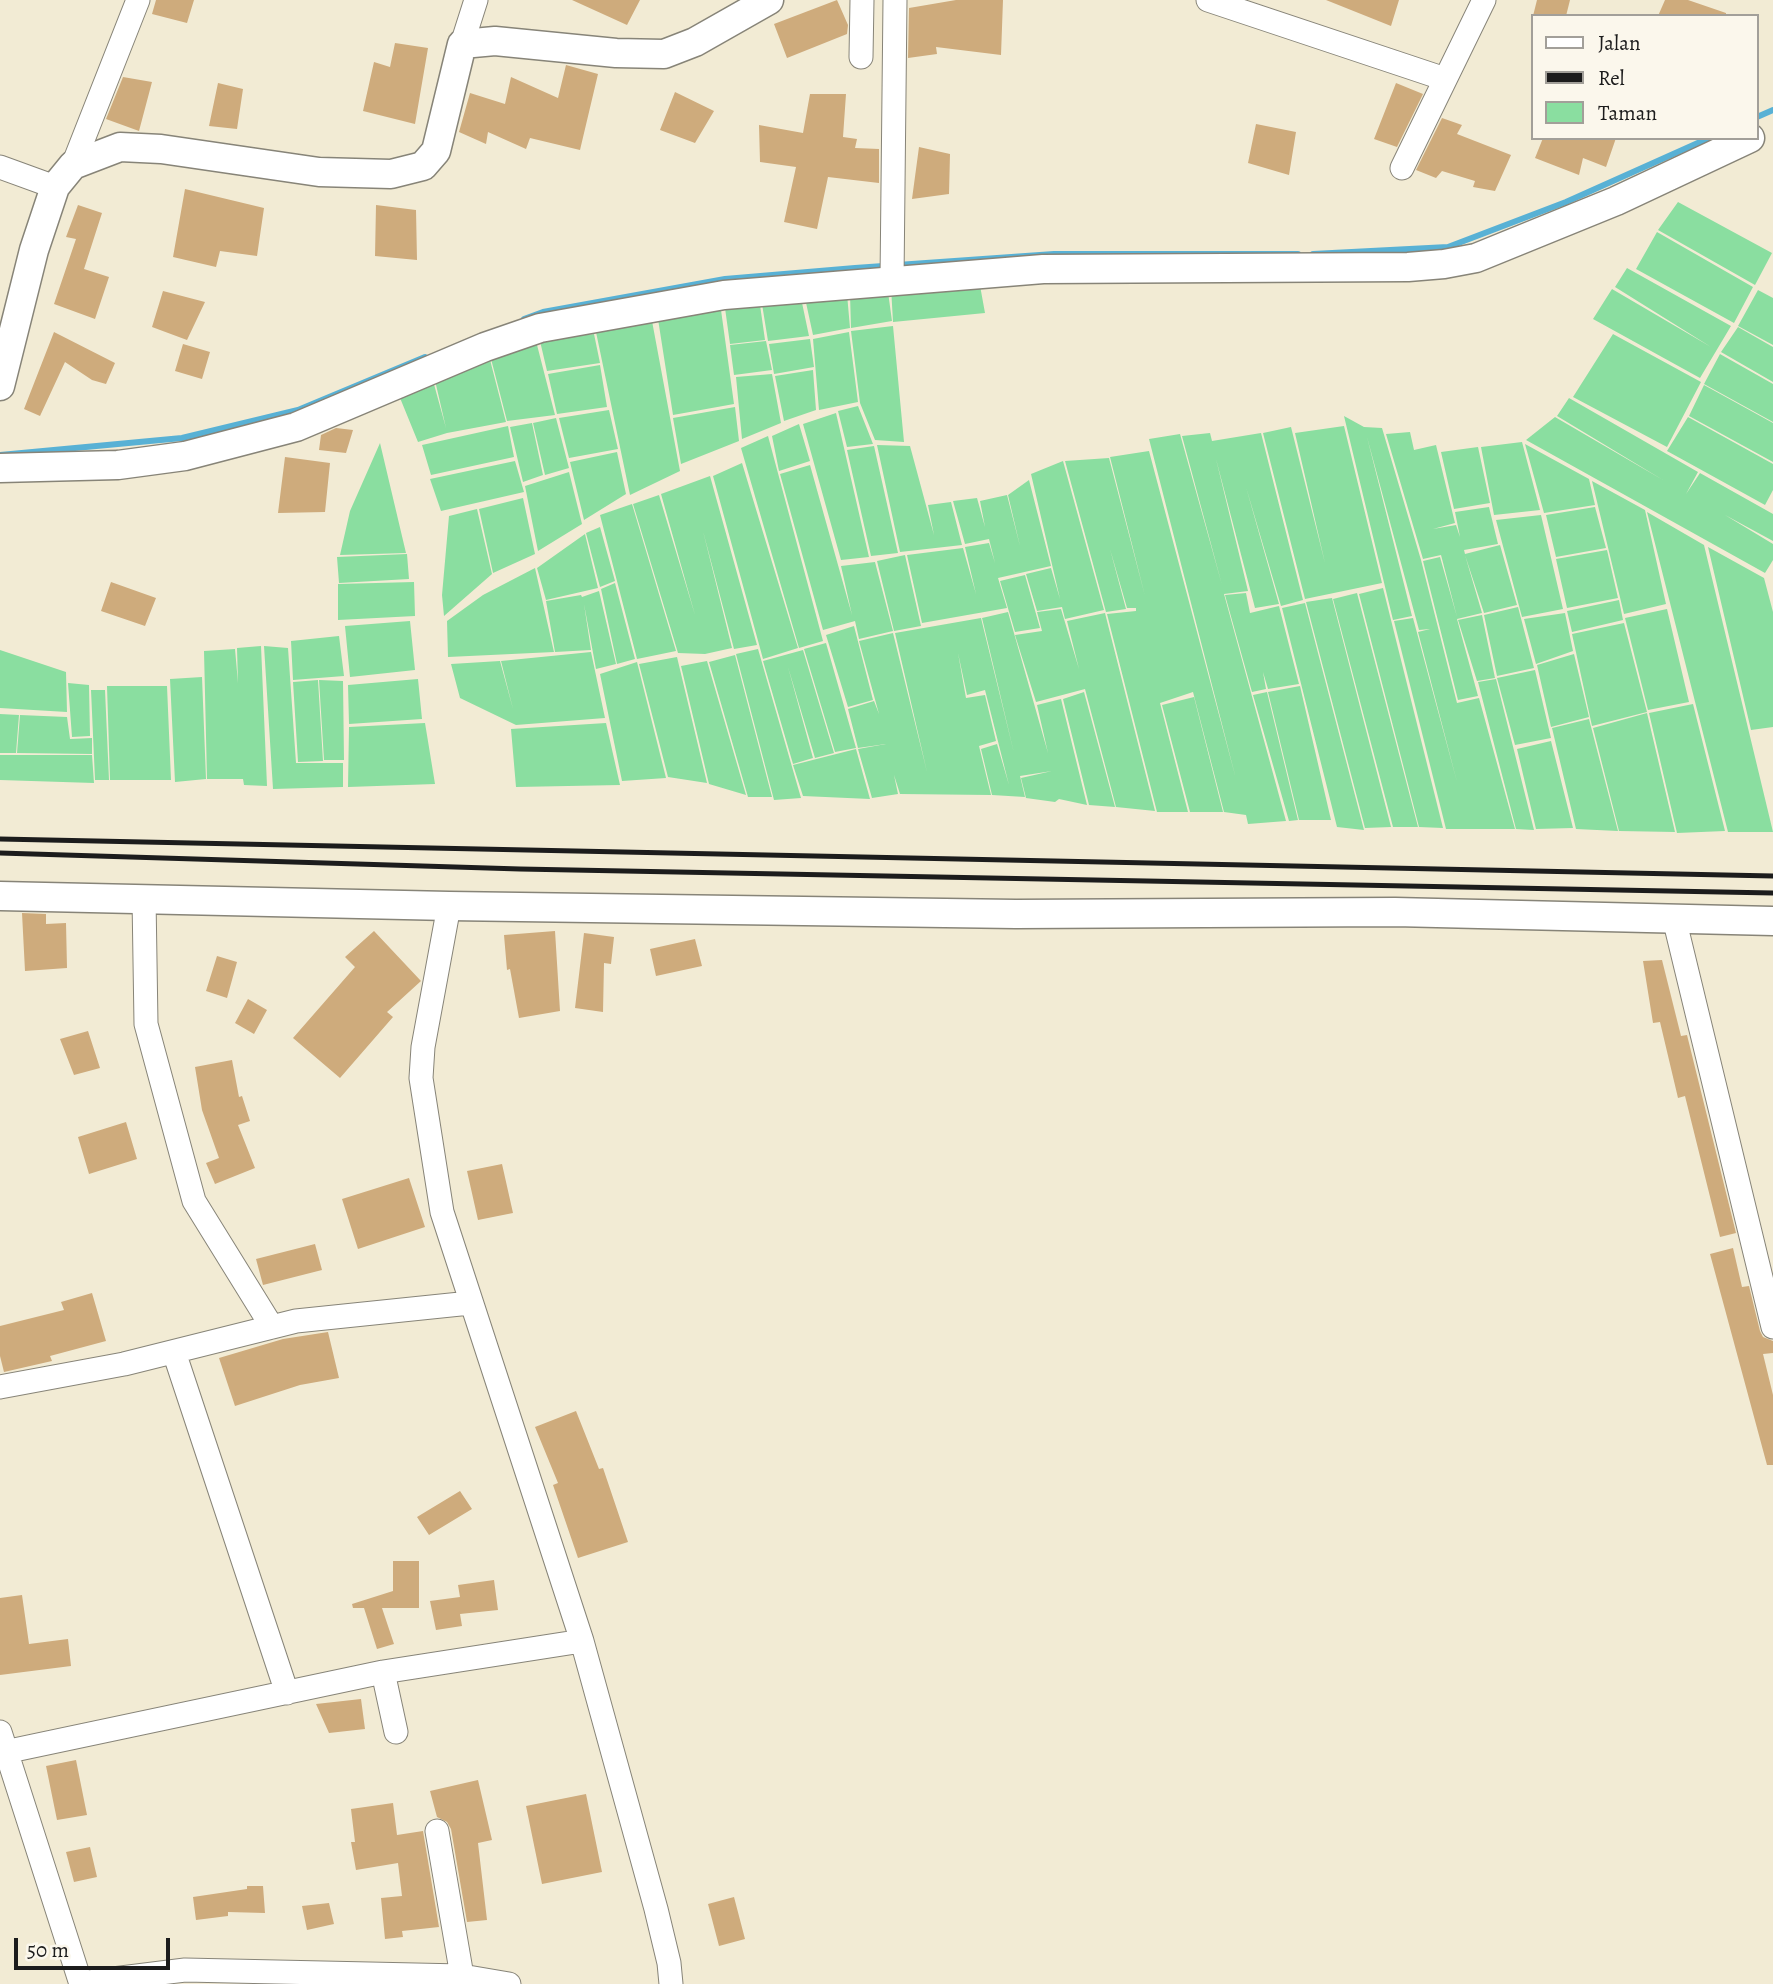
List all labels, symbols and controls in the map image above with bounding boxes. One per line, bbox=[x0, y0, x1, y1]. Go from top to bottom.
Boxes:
legend bbox=[1532, 14, 1759, 140]
text: Jalan bbox=[1598, 29, 1640, 57]
text: Rel bbox=[1598, 64, 1625, 92]
text: Taman bbox=[1598, 99, 1657, 127]
scale bar bbox=[18, 1924, 173, 1968]
text: 50 m bbox=[27, 1936, 69, 1964]

